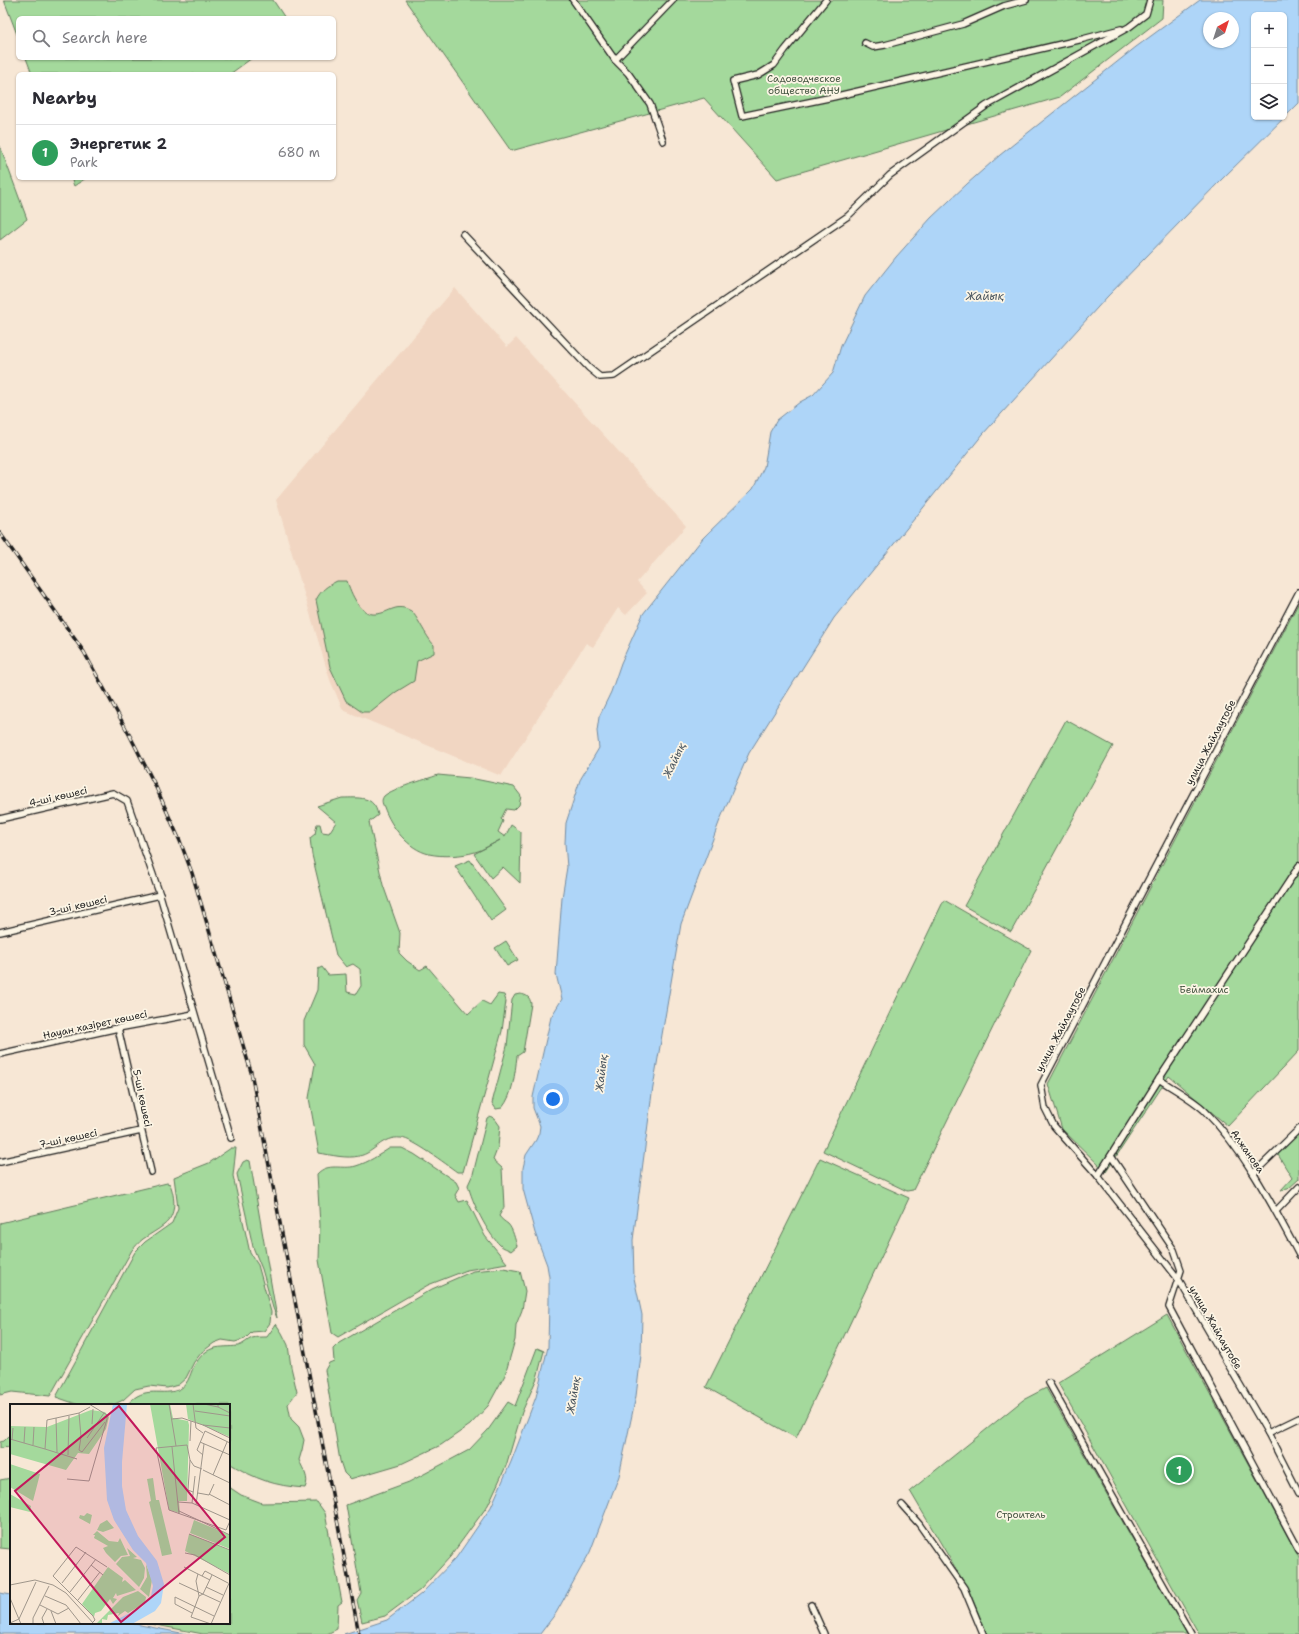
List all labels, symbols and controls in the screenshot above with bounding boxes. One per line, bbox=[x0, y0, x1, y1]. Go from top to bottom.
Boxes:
north arrow bbox=[1203, 12, 1239, 48]
map controls bbox=[1251, 12, 1287, 120]
button: + bbox=[1251, 12, 1287, 48]
search box bbox=[16, 16, 336, 60]
icon: search bbox=[30, 27, 52, 49]
text: Search here bbox=[62, 28, 148, 48]
button: − bbox=[1251, 48, 1287, 84]
park label: Садоводческое общество АНУ bbox=[767, 72, 841, 97]
button: layers bbox=[1251, 84, 1287, 120]
text: Nearby bbox=[32, 87, 97, 109]
text: Энергетик 2 bbox=[70, 134, 167, 154]
text: 1 bbox=[42, 144, 48, 161]
text: 680 m bbox=[278, 144, 320, 161]
text: Park bbox=[70, 154, 98, 171]
water label: Жайық bbox=[965, 289, 1004, 304]
street label: улица Жайлаутобе bbox=[1182, 697, 1239, 787]
water label: Жайық bbox=[659, 740, 689, 781]
street label: 4-шi көшесі bbox=[28, 783, 89, 810]
street label: 3-шi көшесі bbox=[48, 892, 109, 918]
park label: Беймахис bbox=[1179, 983, 1229, 996]
street label: улица Жайлаутобе bbox=[1032, 984, 1089, 1074]
street label: Науан хазірет көшесі bbox=[42, 1007, 149, 1042]
water label: Жайық bbox=[592, 1053, 611, 1094]
street label: 5-шi көшесі bbox=[130, 1068, 155, 1128]
your location bbox=[543, 1089, 563, 1109]
street label: 7-шi көшесі bbox=[38, 1126, 98, 1151]
street label: Алжанова bbox=[1228, 1127, 1268, 1176]
street label: улица Жайлаутобе bbox=[1186, 1283, 1245, 1372]
water label: Жайық bbox=[563, 1375, 584, 1416]
inset map bbox=[10, 1404, 230, 1624]
pin: 1 bbox=[1166, 1455, 1192, 1485]
park label: Строитель bbox=[996, 1508, 1046, 1521]

